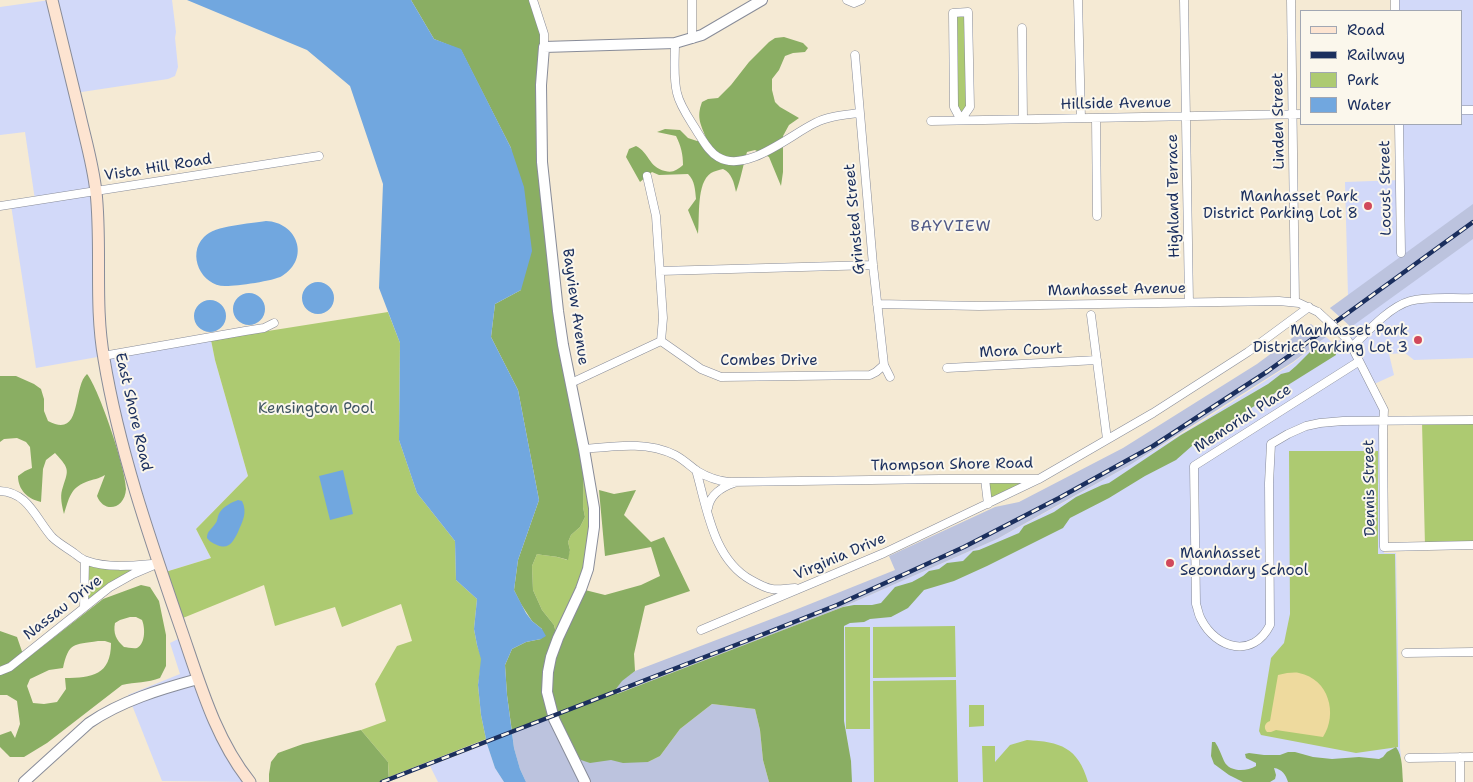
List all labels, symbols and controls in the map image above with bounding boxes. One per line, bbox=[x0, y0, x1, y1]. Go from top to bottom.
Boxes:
legend bbox=[1300, 10, 1463, 125]
text: Road bbox=[1347, 20, 1385, 40]
text: Railway bbox=[1347, 45, 1405, 65]
text: Park bbox=[1347, 70, 1379, 90]
street label: Linden Street bbox=[1269, 72, 1289, 170]
street label: Hillside Avenue bbox=[1060, 94, 1172, 114]
text: Water bbox=[1347, 95, 1391, 115]
street label: Highland Terrace bbox=[1164, 134, 1184, 258]
street label: Locust Street bbox=[1376, 140, 1396, 236]
street label: Vista Hill Road bbox=[103, 151, 213, 185]
street label: Grinsted Street bbox=[841, 163, 869, 275]
place label: Manhasset Park District Parking Lot 8 bbox=[1203, 188, 1358, 223]
marker: Manhasset Park District Parking Lot 8 bbox=[1362, 200, 1374, 212]
district label: BAYVIEW bbox=[909, 217, 993, 237]
street label: Bayview Avenue bbox=[558, 248, 592, 366]
street label: Manhasset Avenue bbox=[1048, 280, 1186, 300]
place label: Manhasset Park District Parking Lot 3 bbox=[1253, 322, 1408, 357]
marker: Manhasset Park District Parking Lot 3 bbox=[1412, 334, 1424, 346]
street label: Mora Court bbox=[979, 340, 1063, 362]
street label: East Shore Road bbox=[111, 351, 155, 473]
street label: Combes Drive bbox=[720, 352, 818, 370]
street label: Memorial Place bbox=[1191, 381, 1295, 457]
park label: Kensington Pool bbox=[258, 400, 374, 418]
street label: Dennis Street bbox=[1360, 439, 1380, 537]
street label: Thompson Shore Road bbox=[871, 455, 1033, 475]
street label: Virginia Drive bbox=[791, 530, 889, 584]
place label: Manhasset Secondary School bbox=[1180, 545, 1308, 580]
marker: Manhasset Secondary School bbox=[1164, 557, 1176, 569]
street label: Nassau Drive bbox=[20, 572, 106, 644]

